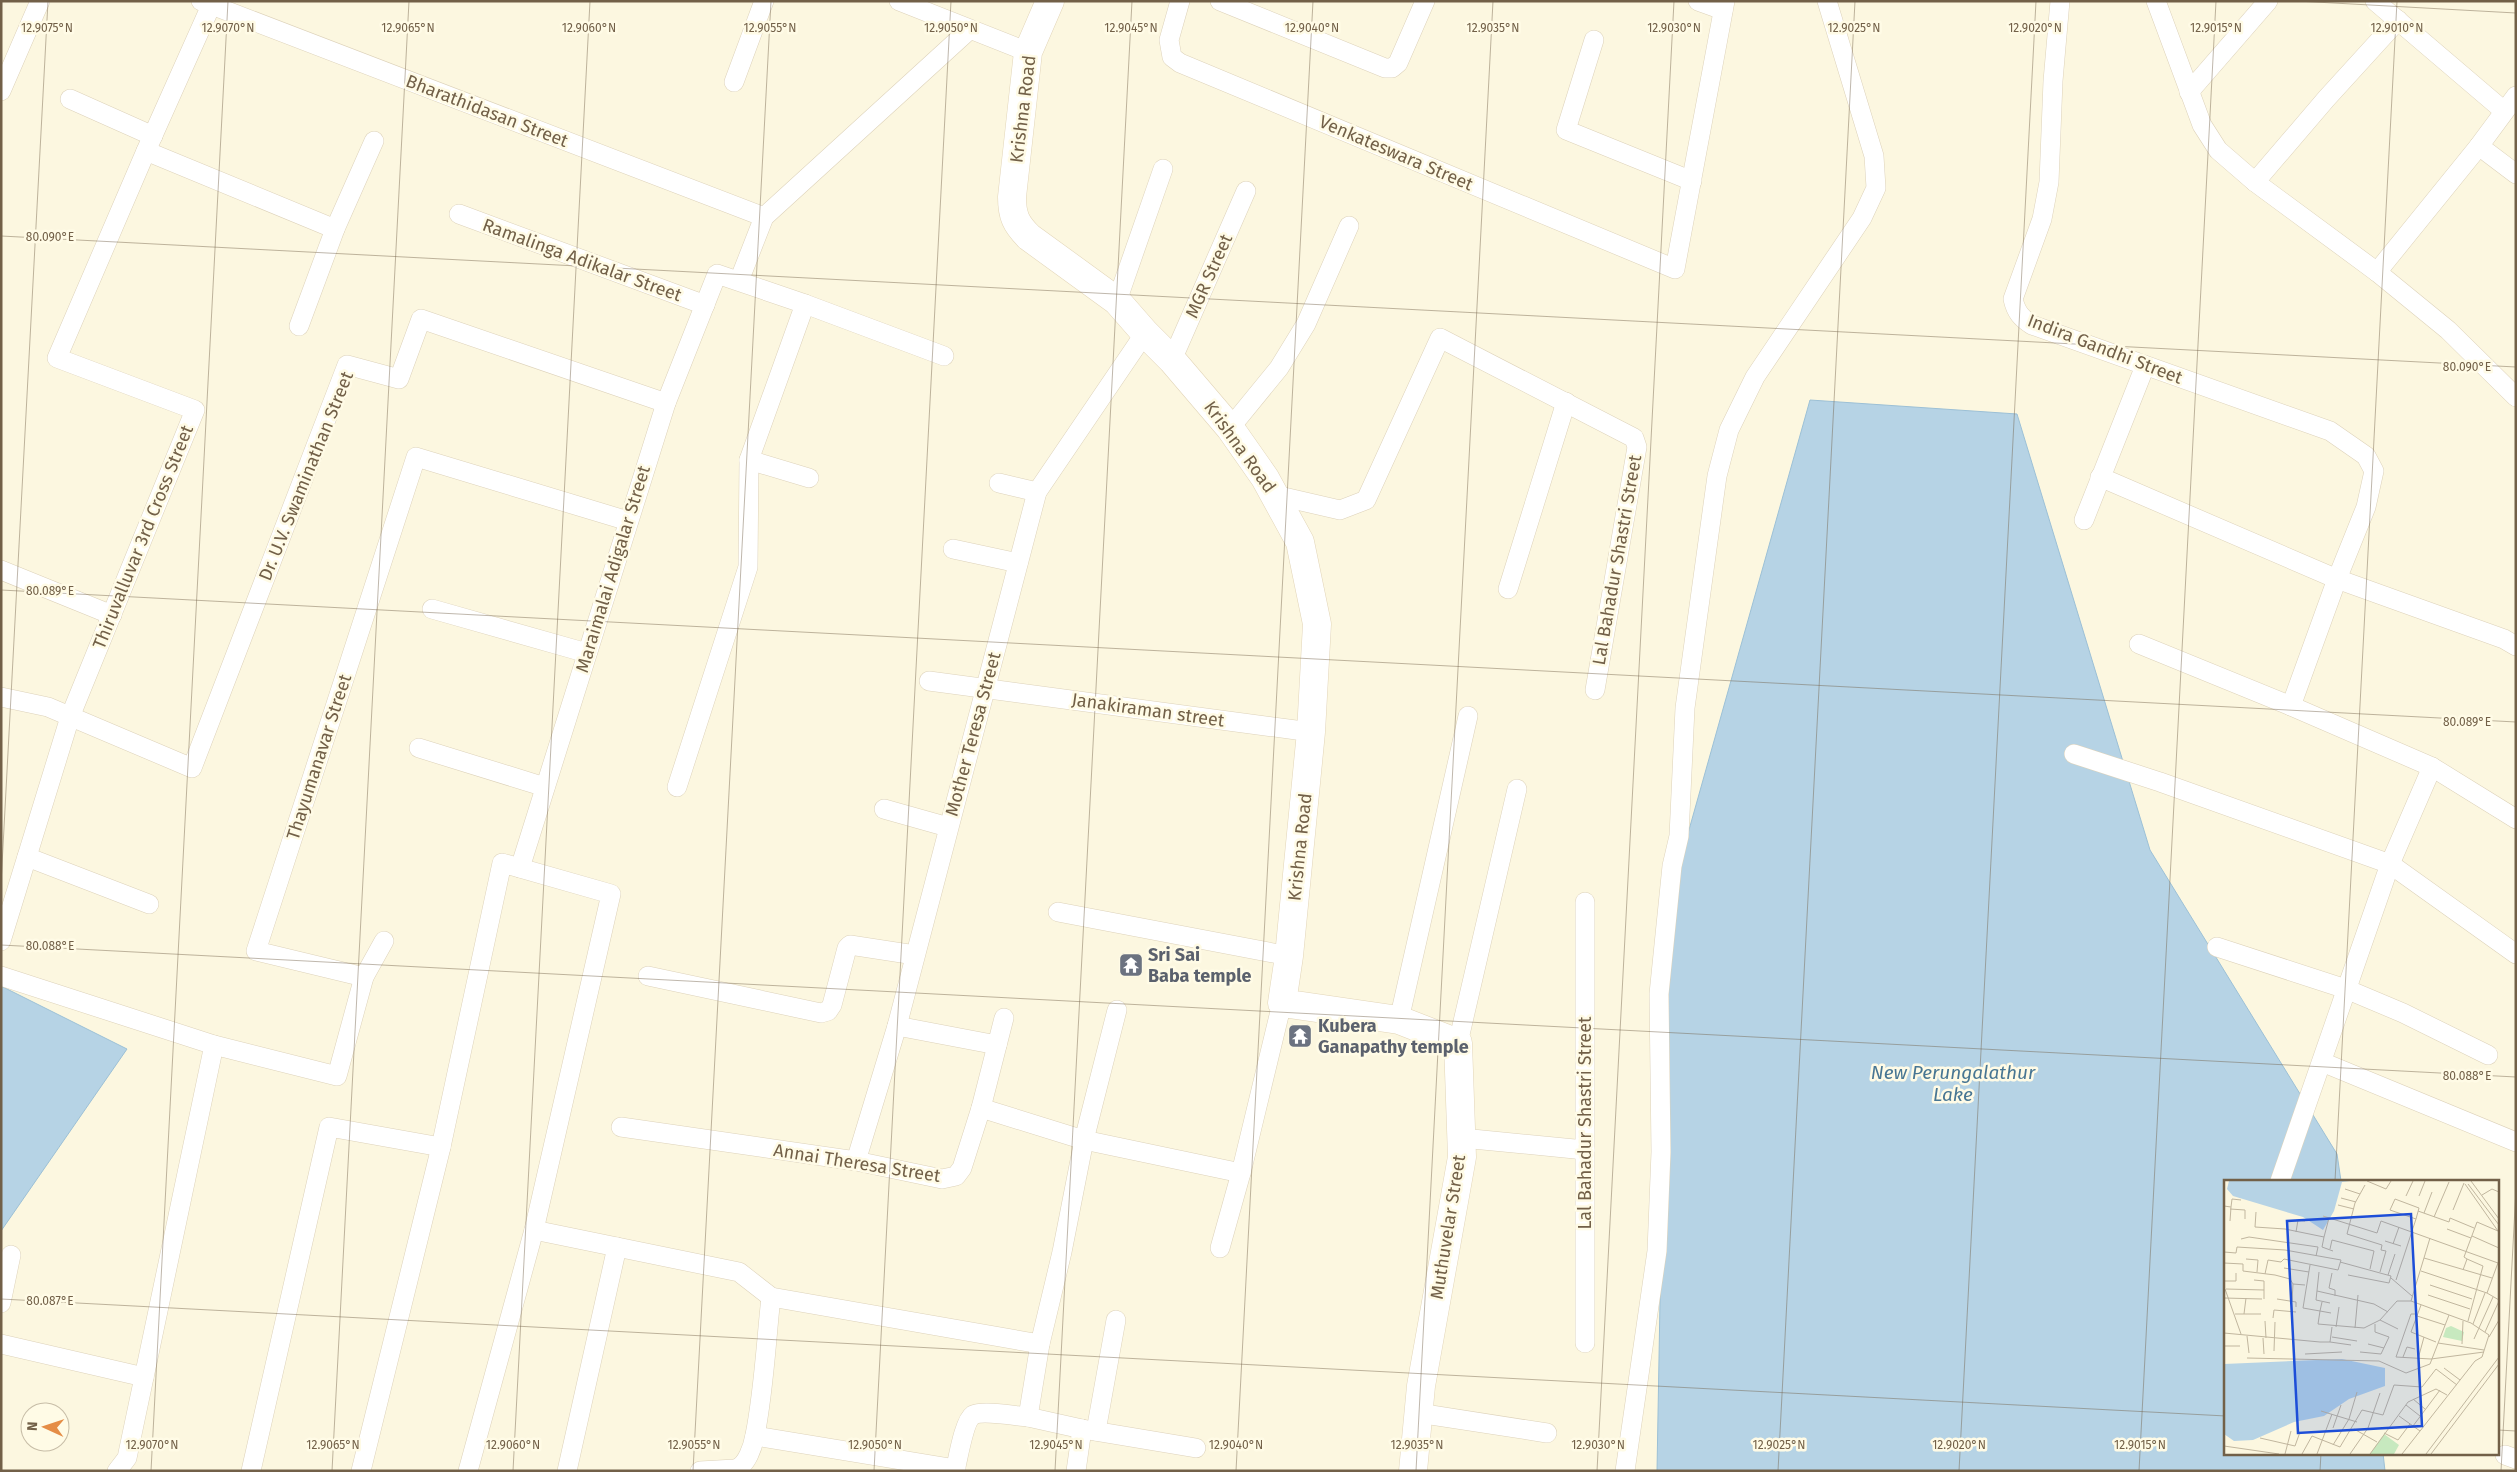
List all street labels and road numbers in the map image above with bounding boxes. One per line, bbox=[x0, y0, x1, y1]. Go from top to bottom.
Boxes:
street label: Krishna Road bbox=[1005, 54, 1041, 164]
street label: Bharathidasan Street bbox=[403, 70, 572, 152]
street label: Venkateswara Street bbox=[1316, 111, 1477, 196]
street label: Ramalinga Adikalar Street bbox=[479, 214, 685, 306]
street label: MGR Street bbox=[1181, 230, 1237, 321]
street label: Indira Gandhi Street bbox=[2024, 309, 2186, 389]
street label: Dr. U.V. Swaminathan Street bbox=[254, 368, 358, 584]
street label: Krishna Road bbox=[1199, 397, 1281, 497]
street label: Thiruvalluvar 3rd Cross Street bbox=[88, 421, 198, 652]
street label: Lal Bahadur Shastri Street bbox=[1588, 453, 1646, 667]
street label: Maraimalai Adigalar Street bbox=[571, 462, 655, 675]
street label: Mother Teresa Street bbox=[940, 649, 1006, 818]
street label: Thayumanavar Street bbox=[282, 671, 356, 843]
street label: Janakiraman street bbox=[1070, 688, 1226, 732]
street label: Krishna Road bbox=[1283, 792, 1317, 902]
street label: Lal Bahadur Shastri Street bbox=[1574, 1016, 1596, 1229]
street label: Annai Theresa Street bbox=[772, 1139, 942, 1187]
street label: Muthuvelar Street bbox=[1426, 1153, 1470, 1301]

